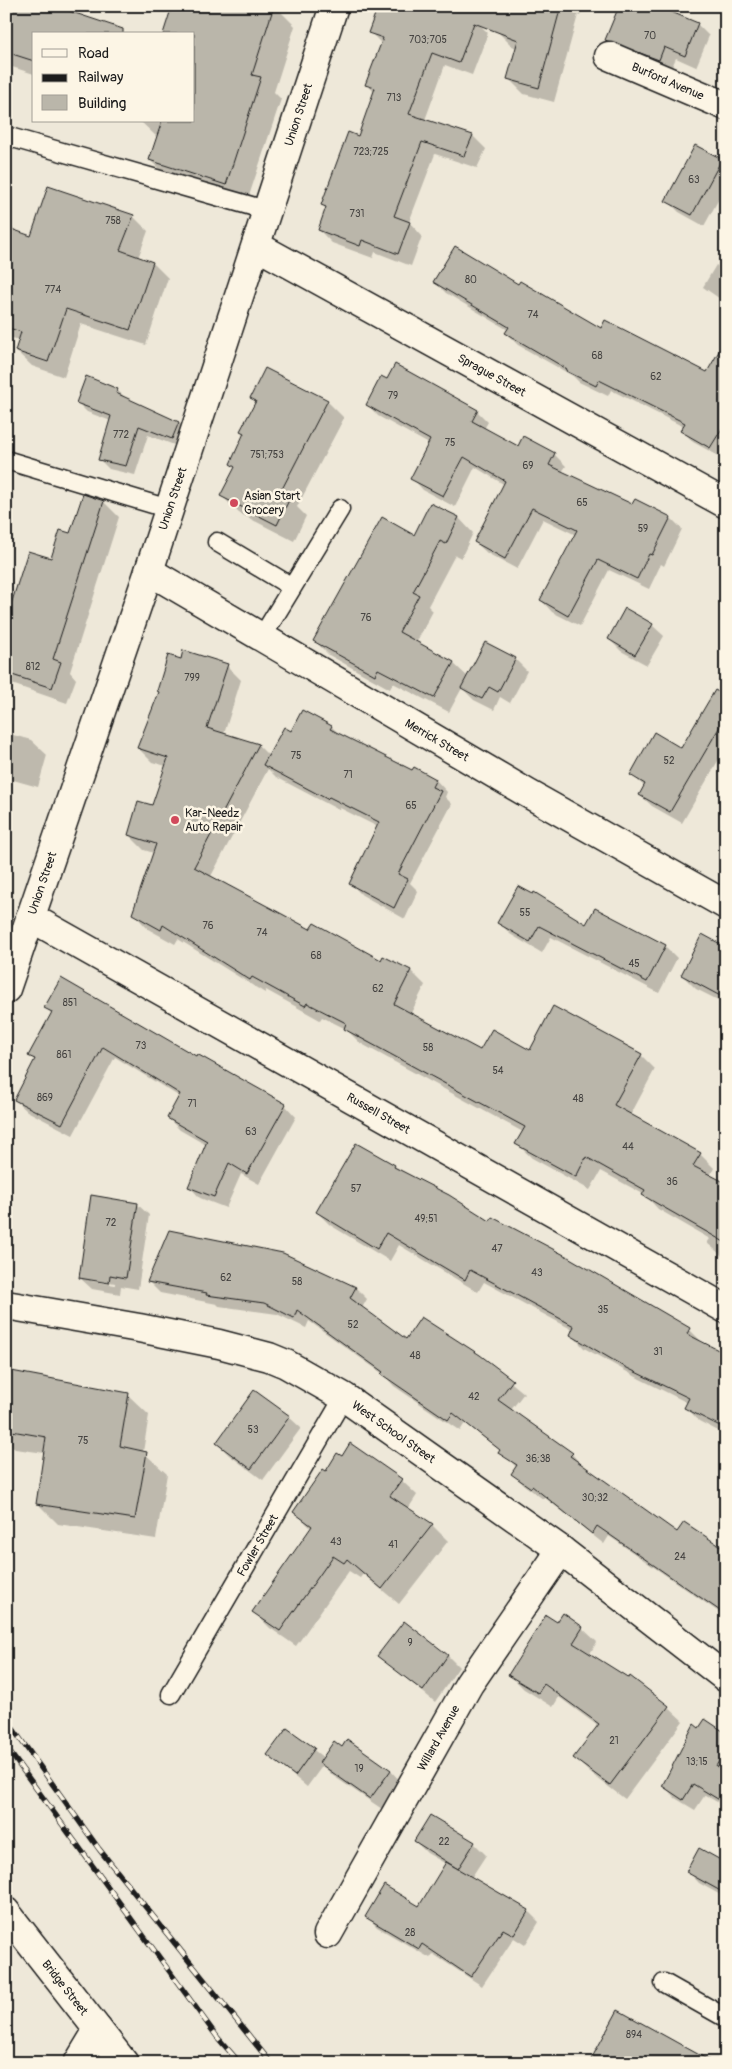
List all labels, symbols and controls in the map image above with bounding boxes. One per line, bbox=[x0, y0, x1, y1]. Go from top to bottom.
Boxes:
house number: 70 bbox=[644, 30, 656, 42]
legend bbox=[32, 32, 195, 122]
house number: 703;705 bbox=[409, 34, 447, 46]
text: Road bbox=[78, 44, 109, 63]
street label: Burford Avenue bbox=[629, 59, 706, 103]
text: Railway bbox=[78, 68, 124, 87]
street label: Union Street bbox=[281, 81, 316, 148]
house number: 713 bbox=[387, 92, 402, 104]
text: Building bbox=[78, 94, 126, 113]
house number: 723;725 bbox=[353, 146, 389, 158]
house number: 63 bbox=[688, 174, 700, 186]
house number: 731 bbox=[350, 208, 364, 220]
house number: 758 bbox=[105, 215, 121, 227]
house number: 80 bbox=[465, 274, 477, 286]
house number: 774 bbox=[45, 284, 61, 296]
house number: 74 bbox=[527, 309, 539, 321]
street label: Sprague Street bbox=[455, 350, 529, 400]
house number: 68 bbox=[592, 350, 602, 362]
house number: 62 bbox=[650, 371, 662, 383]
house number: 79 bbox=[388, 390, 398, 402]
house number: 772 bbox=[113, 429, 129, 441]
house number: 75 bbox=[445, 437, 455, 449]
house number: 751;753 bbox=[250, 449, 284, 461]
house number: 69 bbox=[523, 460, 533, 472]
street label: Union Street bbox=[155, 465, 190, 532]
place label: Asian Start Grocery bbox=[244, 489, 301, 518]
marker: Asian Start Grocery bbox=[228, 497, 240, 509]
house number: 65 bbox=[576, 497, 588, 509]
house number: 59 bbox=[638, 523, 648, 535]
house number: 76 bbox=[360, 612, 372, 624]
house number: 812 bbox=[26, 661, 41, 673]
house number: 799 bbox=[184, 672, 200, 684]
street label: Merrick Street bbox=[402, 716, 472, 765]
house number: 75 bbox=[291, 750, 301, 762]
house number: 52 bbox=[663, 755, 675, 767]
house number: 71 bbox=[343, 769, 353, 781]
house number: 65 bbox=[405, 800, 417, 812]
place label: Kar-Needz Auto Repair bbox=[185, 806, 243, 835]
marker: Kar-Needz Auto Repair bbox=[169, 814, 181, 826]
street label: Union Street bbox=[25, 850, 60, 916]
house number: 55 bbox=[520, 907, 530, 919]
house number: 76 bbox=[202, 920, 214, 932]
house number: 74 bbox=[256, 927, 268, 939]
house number: 68 bbox=[311, 950, 321, 962]
house number: 45 bbox=[628, 958, 640, 970]
house number: 62 bbox=[372, 983, 384, 995]
house number: 851 bbox=[63, 997, 77, 1009]
house number: 73 bbox=[136, 1040, 147, 1052]
house number: 58 bbox=[423, 1042, 433, 1054]
house number: 861 bbox=[57, 1049, 71, 1061]
house number: 54 bbox=[492, 1065, 504, 1077]
street label: Russell Street bbox=[344, 1089, 413, 1137]
house number: 869 bbox=[37, 1092, 53, 1104]
house number: 48 bbox=[573, 1093, 583, 1105]
house number: 71 bbox=[187, 1098, 197, 1110]
house number: 63 bbox=[245, 1126, 257, 1138]
house number: 44 bbox=[622, 1141, 634, 1153]
house number: 36 bbox=[666, 1176, 678, 1188]
house number: 57 bbox=[351, 1183, 362, 1195]
house number: 49;51 bbox=[414, 1213, 438, 1225]
house number: 72 bbox=[106, 1217, 117, 1229]
house number: 47 bbox=[491, 1243, 503, 1255]
house number: 43 bbox=[531, 1267, 543, 1279]
house number: 62 bbox=[220, 1272, 232, 1284]
house number: 58 bbox=[292, 1276, 302, 1288]
house number: 35 bbox=[598, 1304, 609, 1316]
house number: 52 bbox=[347, 1319, 359, 1331]
house number: 31 bbox=[653, 1346, 663, 1358]
house number: 48 bbox=[410, 1350, 420, 1362]
house number: 42 bbox=[468, 1391, 480, 1403]
street label: West School Street bbox=[349, 1397, 438, 1467]
house number: 53 bbox=[248, 1424, 259, 1436]
house number: 75 bbox=[78, 1435, 88, 1447]
house number: 36;38 bbox=[526, 1453, 550, 1465]
house number: 30;32 bbox=[582, 1492, 609, 1504]
street label: Fowler Street bbox=[234, 1512, 282, 1579]
house number: 43 bbox=[330, 1536, 342, 1548]
house number: 41 bbox=[388, 1539, 398, 1551]
house number: 24 bbox=[674, 1551, 686, 1563]
house number: 9 bbox=[407, 1637, 413, 1649]
street label: Willard Avenue bbox=[414, 1702, 463, 1774]
house number: 21 bbox=[609, 1735, 619, 1747]
house number: 13;15 bbox=[686, 1756, 708, 1768]
house number: 19 bbox=[354, 1763, 364, 1775]
house number: 22 bbox=[438, 1836, 450, 1848]
house number: 28 bbox=[405, 1927, 415, 1939]
street label: Bridge Street bbox=[39, 1957, 91, 2018]
house number: 894 bbox=[626, 2029, 642, 2041]

